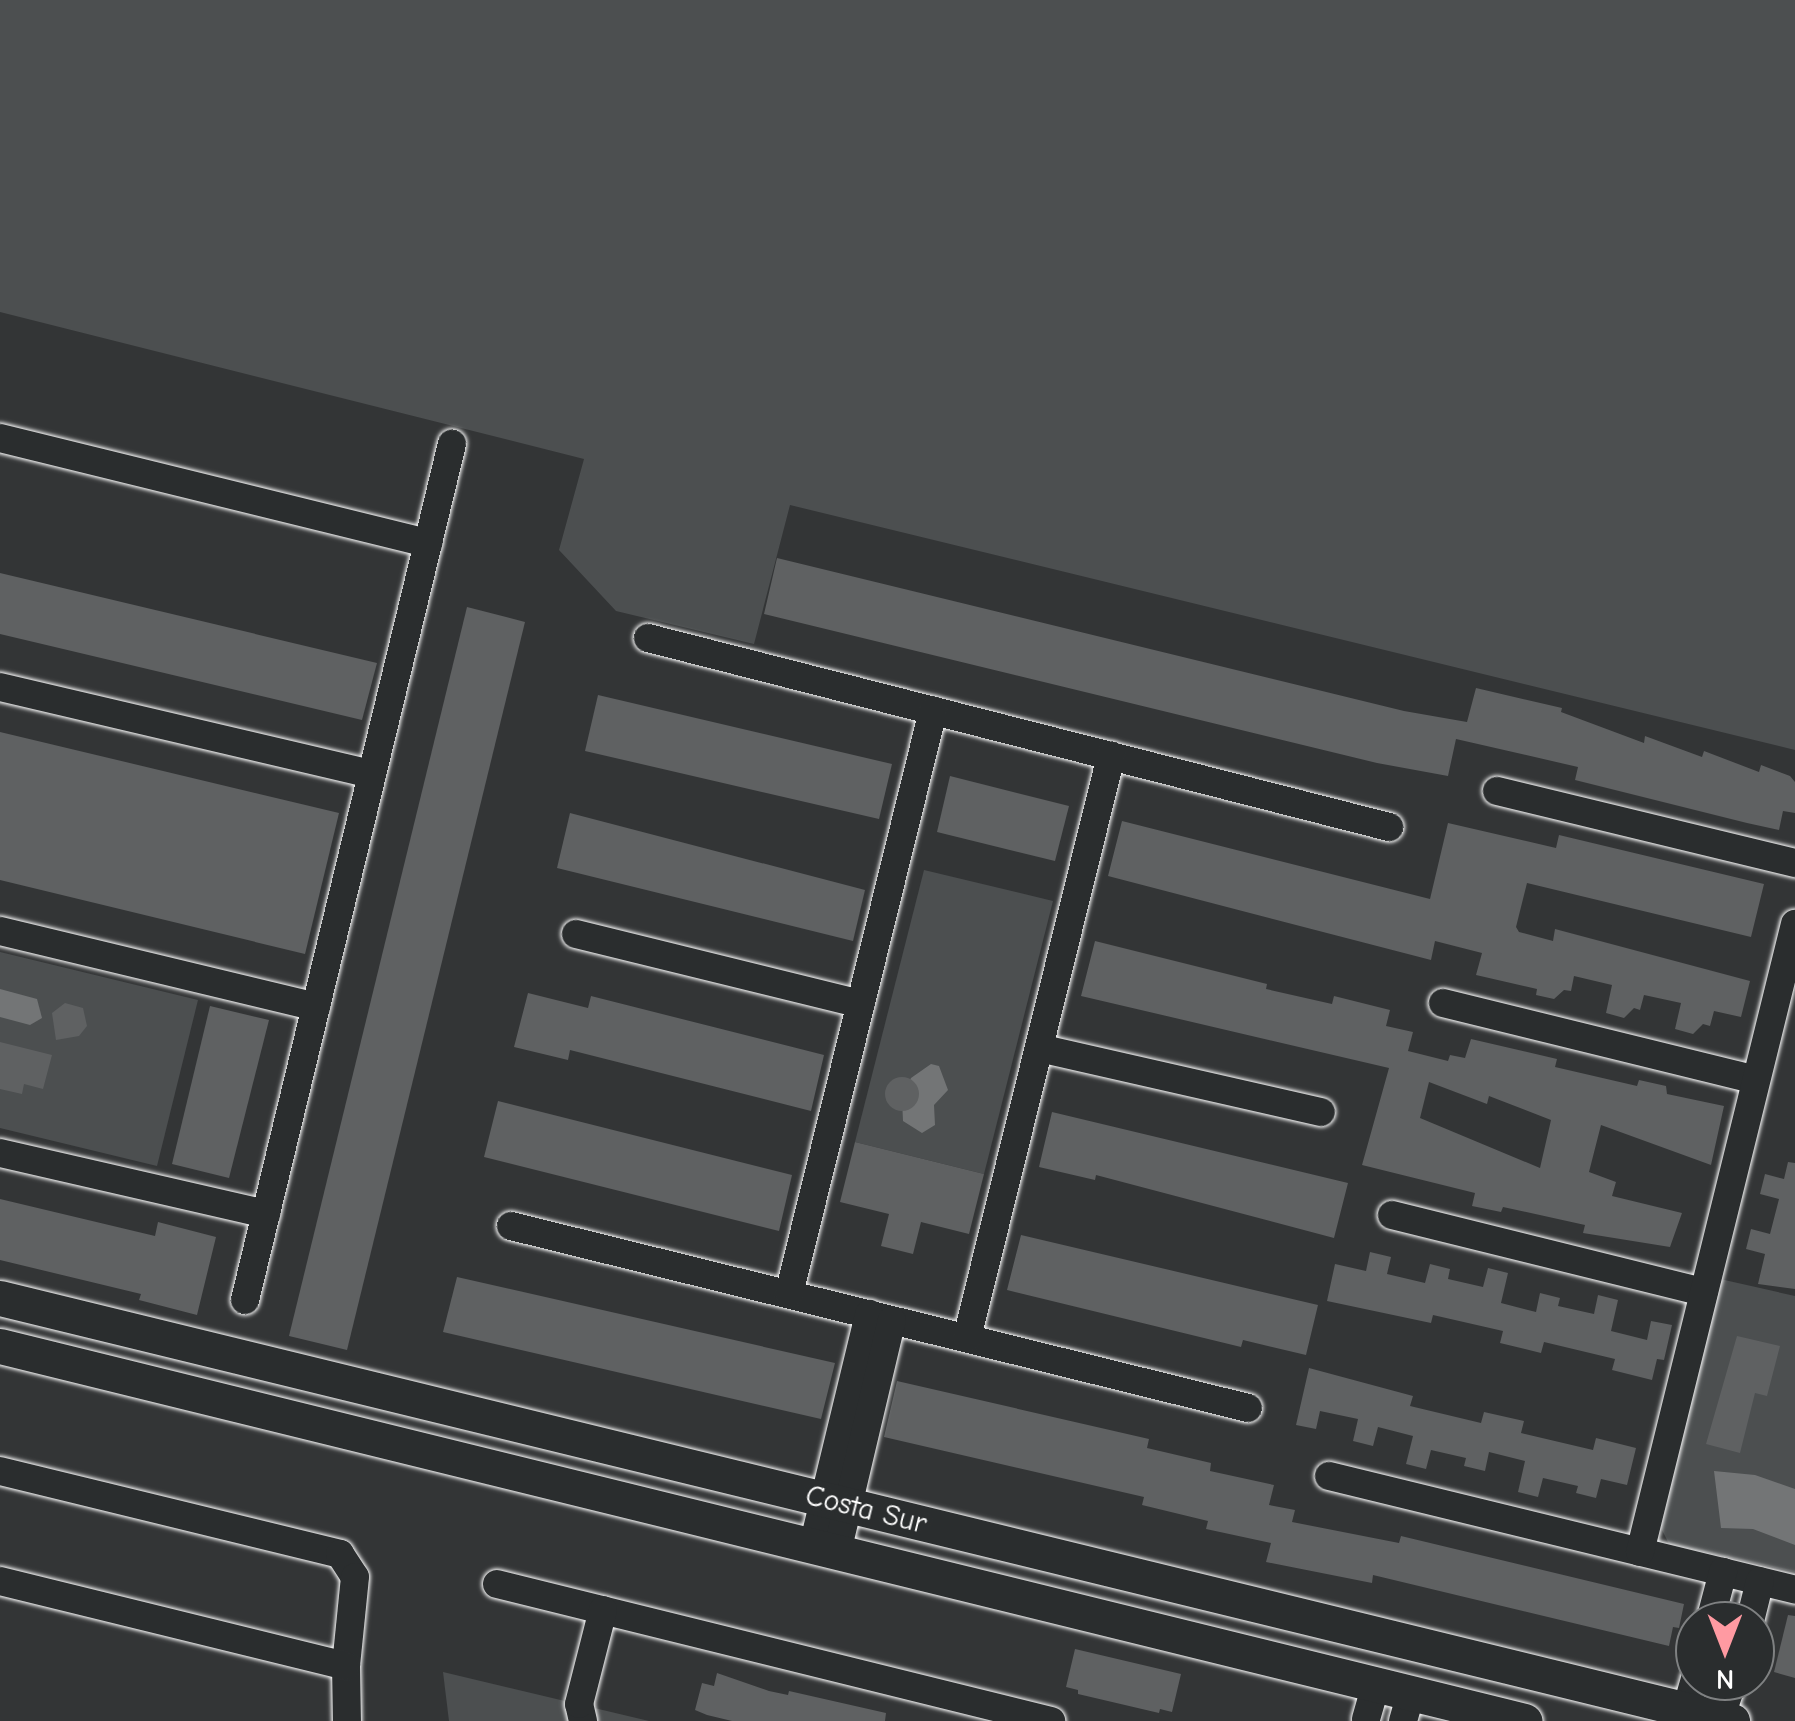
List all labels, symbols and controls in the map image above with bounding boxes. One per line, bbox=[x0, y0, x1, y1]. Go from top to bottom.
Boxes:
street label: Costa Sur bbox=[802, 1478, 930, 1542]
north arrow bbox=[1675, 1601, 1775, 1701]
text: N bbox=[1716, 1663, 1734, 1695]

